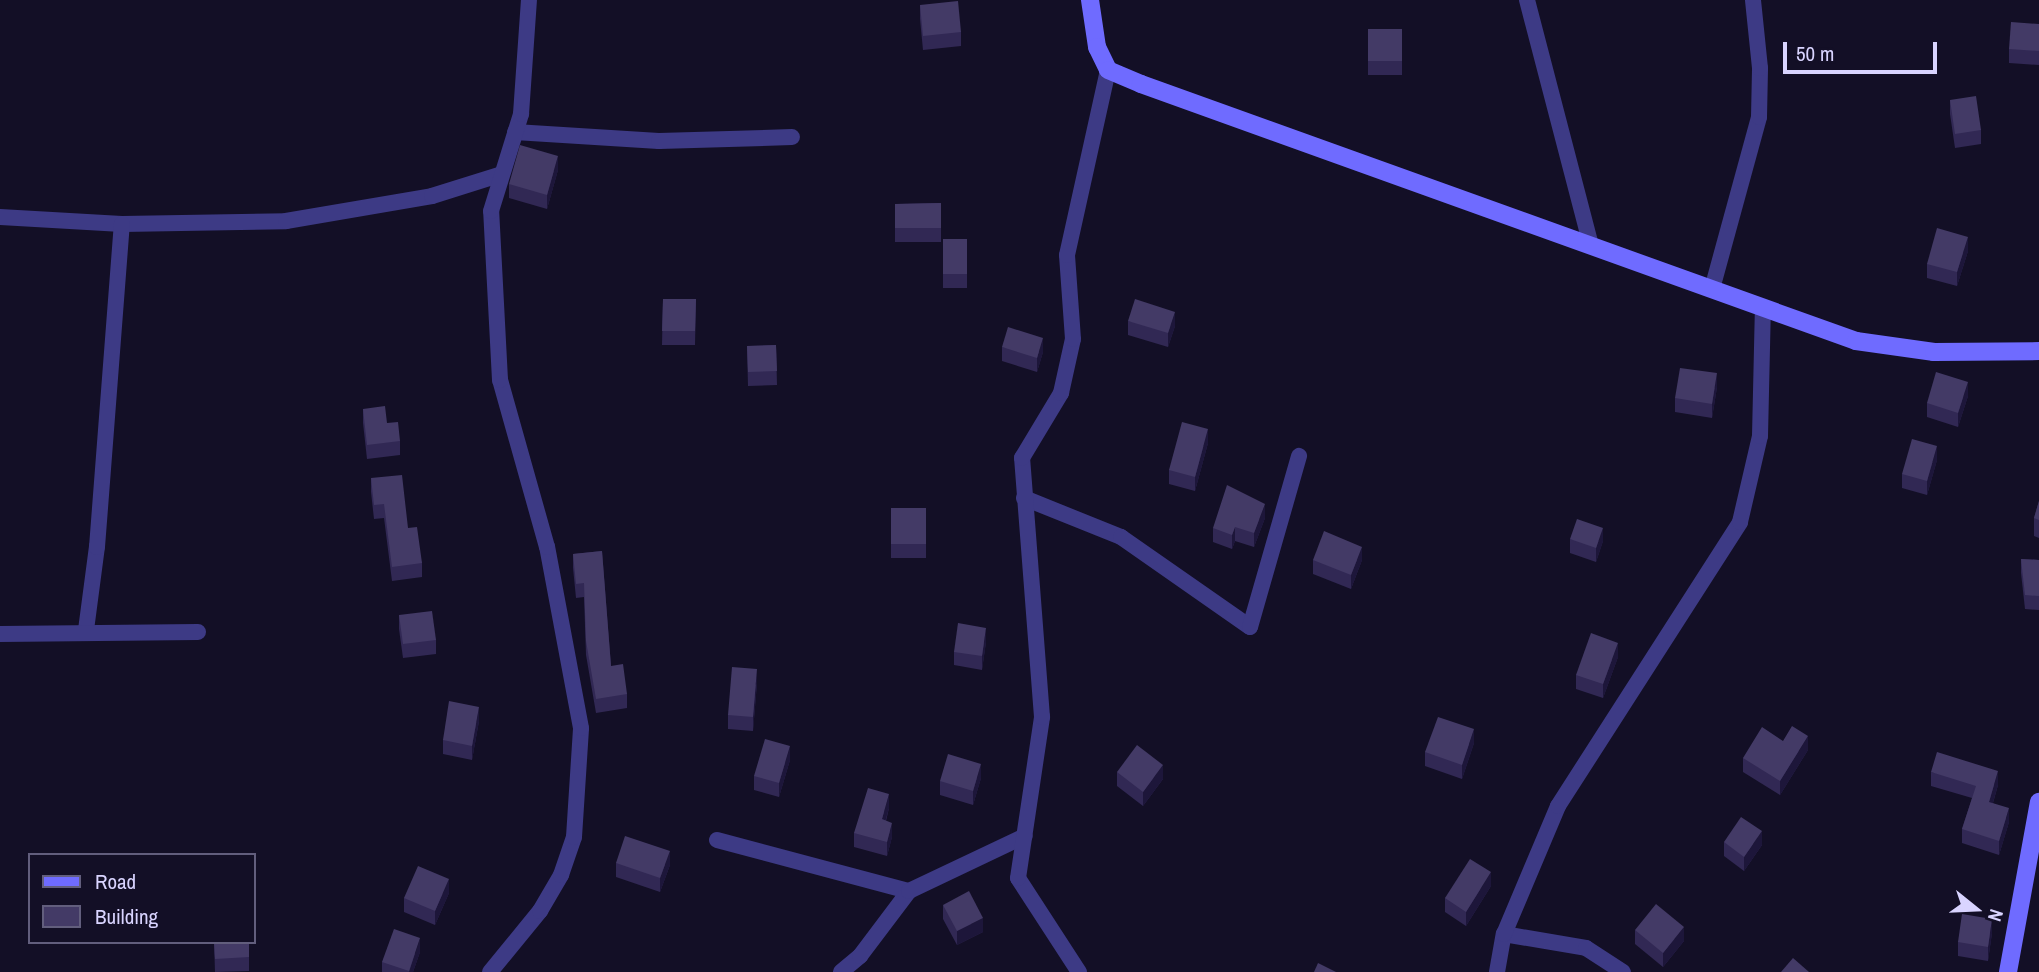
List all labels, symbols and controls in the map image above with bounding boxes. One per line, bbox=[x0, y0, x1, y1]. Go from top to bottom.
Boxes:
scale bar bbox=[1787, 28, 1941, 72]
text: 50 m bbox=[1796, 39, 1834, 68]
legend bbox=[28, 853, 256, 944]
text: Road bbox=[95, 867, 136, 896]
north arrow bbox=[1941, 874, 2011, 944]
text: Building bbox=[95, 902, 158, 931]
text: N bbox=[1982, 906, 2010, 925]

